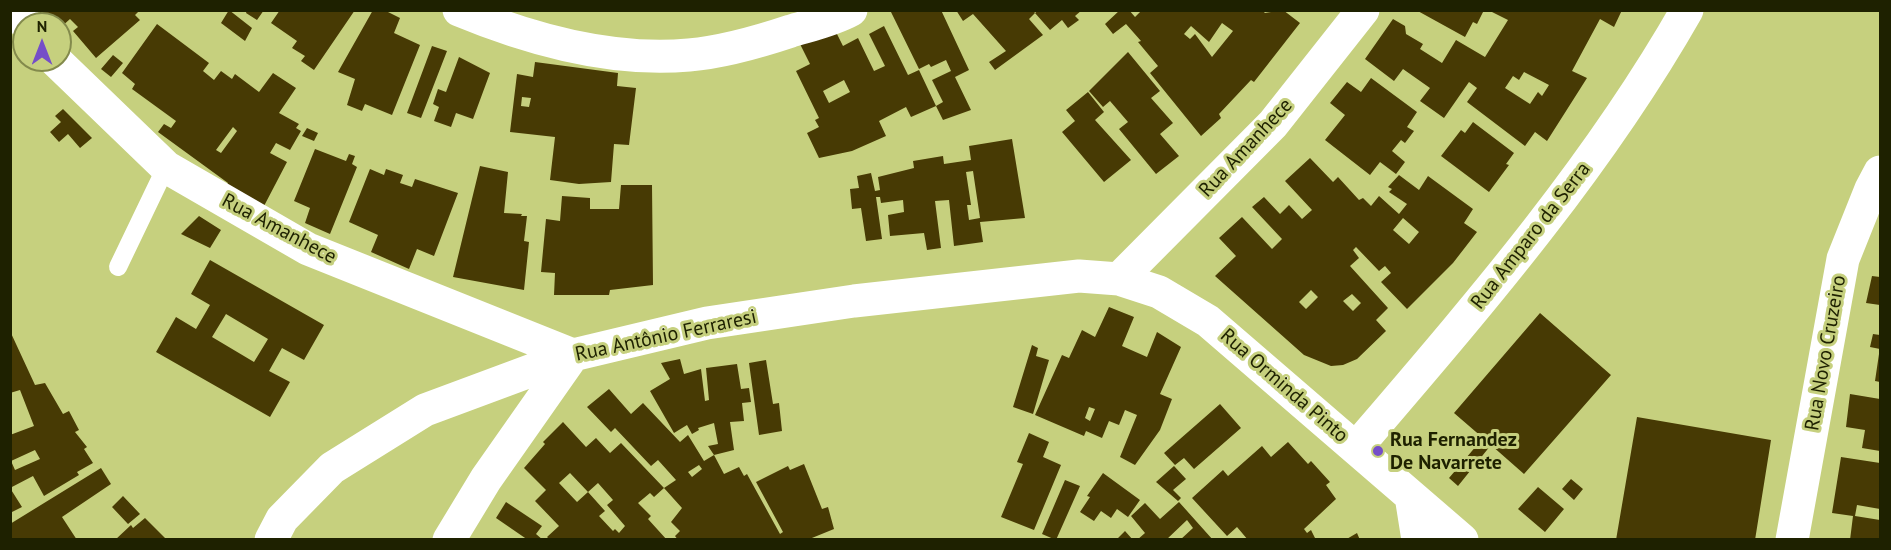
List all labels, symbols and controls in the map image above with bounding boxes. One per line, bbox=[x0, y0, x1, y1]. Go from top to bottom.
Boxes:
north arrow bbox=[12, 12, 72, 72]
text: N bbox=[37, 16, 47, 36]
street label: Rua Amanhece bbox=[1194, 94, 1298, 202]
street label: Rua Amparo da Serra bbox=[1466, 158, 1596, 314]
street label: Rua Amanhece bbox=[218, 189, 340, 269]
street label: Rua Novo Cruzeiro bbox=[1801, 273, 1851, 433]
street label: Rua Antônio Ferraresi bbox=[573, 305, 759, 367]
street label: Rua Orminda Pinto bbox=[1215, 324, 1353, 448]
place label: Rua Fernandez De Navarrete bbox=[1390, 428, 1517, 475]
marker: Rua Fernandez De Navarrete bbox=[1371, 444, 1385, 458]

